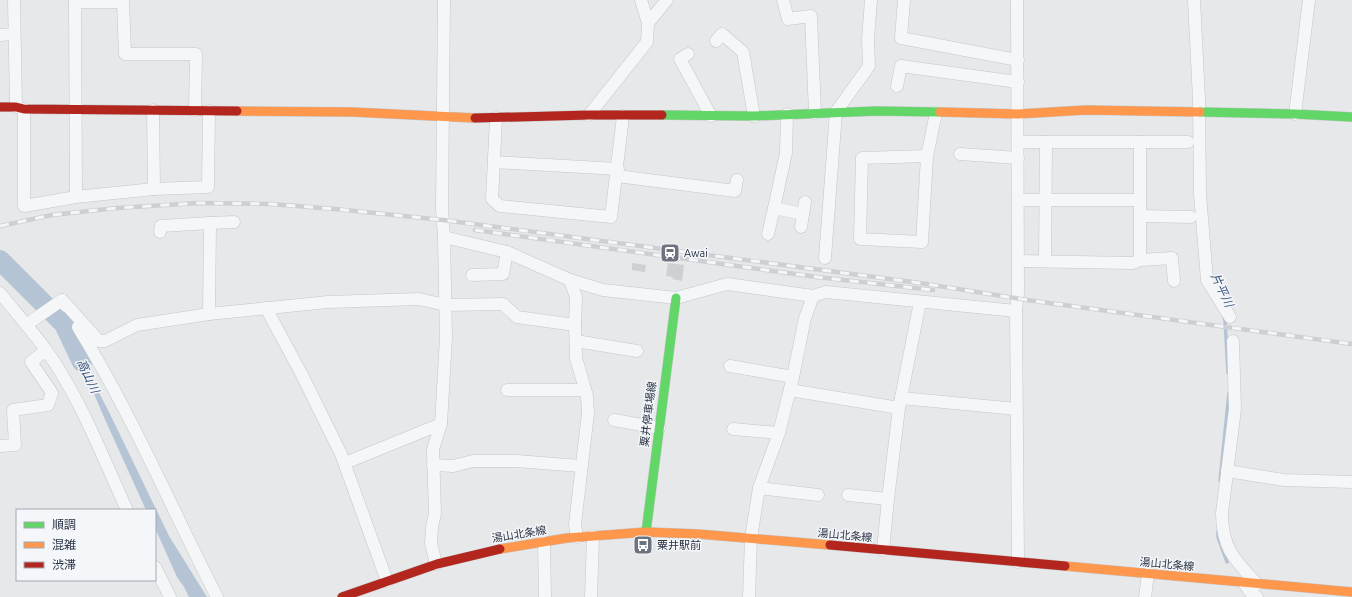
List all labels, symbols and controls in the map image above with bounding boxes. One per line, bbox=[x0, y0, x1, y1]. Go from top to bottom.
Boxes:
station icon: Awai bbox=[659, 242, 681, 264]
place label: Awai bbox=[684, 247, 708, 259]
water label: 片平川 bbox=[1209, 271, 1237, 311]
water label: 高山川 bbox=[75, 357, 103, 397]
street label: 粟井停車場線 bbox=[638, 381, 658, 447]
legend bbox=[16, 509, 156, 581]
text: 順調 bbox=[52, 518, 76, 531]
street label: 湯山北条線 bbox=[491, 524, 547, 544]
street label: 湯山北条線 bbox=[817, 527, 873, 543]
bus stop icon: 粟井駅前 bbox=[632, 534, 654, 556]
text: 混雑 bbox=[52, 538, 76, 551]
place label: 粟井駅前 bbox=[657, 539, 701, 551]
street label: 湯山北条線 bbox=[1139, 556, 1195, 572]
text: 渋滞 bbox=[52, 558, 76, 571]

